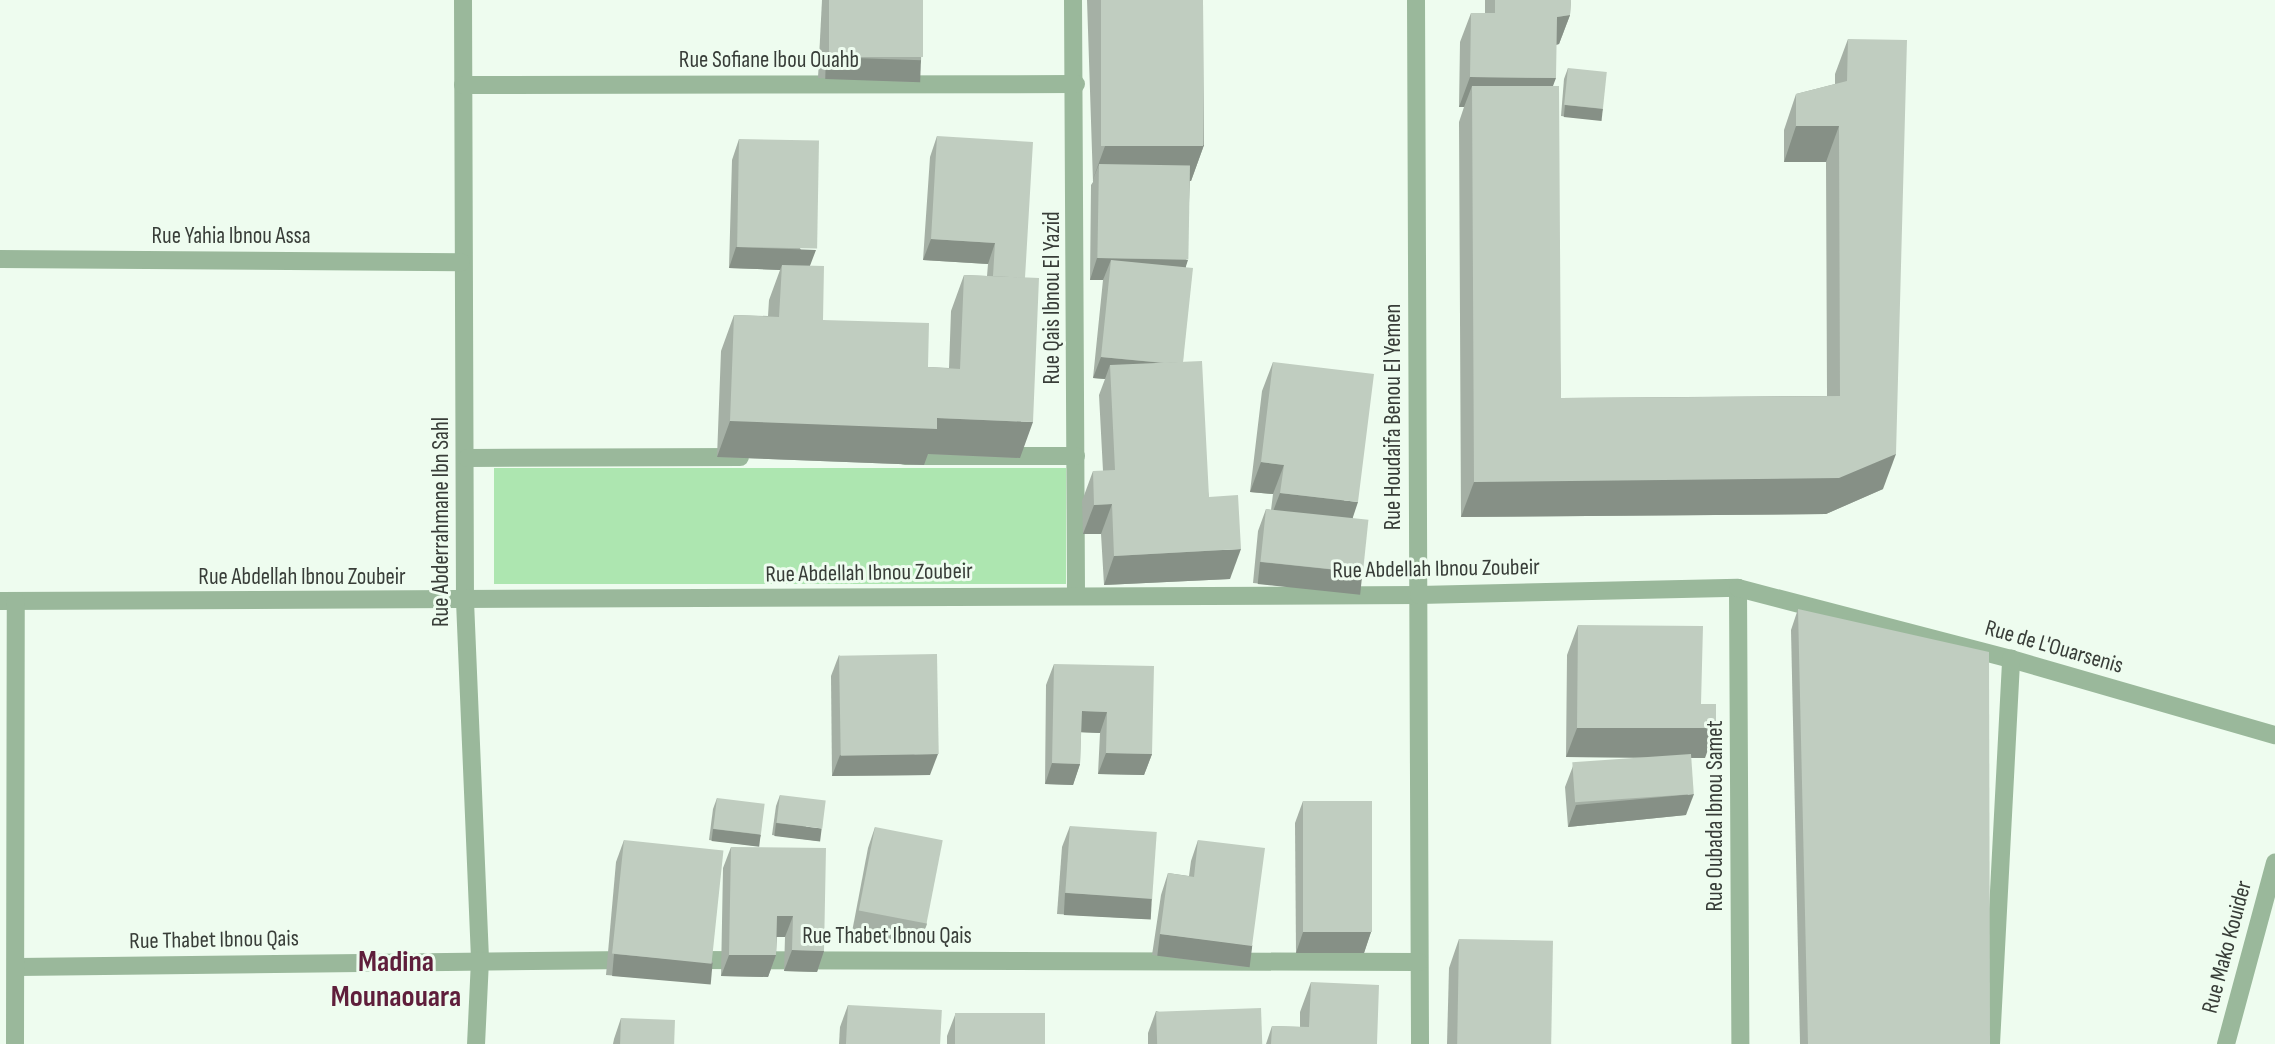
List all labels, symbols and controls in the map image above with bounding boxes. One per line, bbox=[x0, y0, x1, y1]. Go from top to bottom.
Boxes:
street label: Rue Sofiane Ibou Ouahb bbox=[679, 46, 859, 74]
street label: Rue Qais Ibnou El Yazid bbox=[1038, 211, 1066, 385]
street label: Rue Yahia Ibnou Assa bbox=[151, 222, 311, 250]
street label: Rue Houdaifa Benou El Yemen bbox=[1379, 304, 1407, 530]
street label: Rue Abderrahmane Ibn Sahl bbox=[427, 417, 455, 627]
street label: Rue Abdellah Ibnou Zoubeir bbox=[1332, 553, 1540, 585]
street label: Rue Abdellah Ibnou Zoubeir bbox=[765, 557, 973, 589]
street label: Rue Abdellah Ibnou Zoubeir bbox=[198, 563, 406, 591]
street label: Rue de L'Ouarsenis bbox=[1982, 614, 2126, 680]
street label: Rue Oubada Ibnou Samet bbox=[1701, 720, 1729, 912]
street label: Rue Mako Kouider bbox=[2196, 878, 2258, 1016]
street label: Rue Thabet Ibnou Qais bbox=[802, 922, 972, 950]
street label: Rue Thabet Ibnou Qais bbox=[129, 925, 299, 955]
district label: Madina Mounaouara bbox=[331, 944, 461, 1014]

